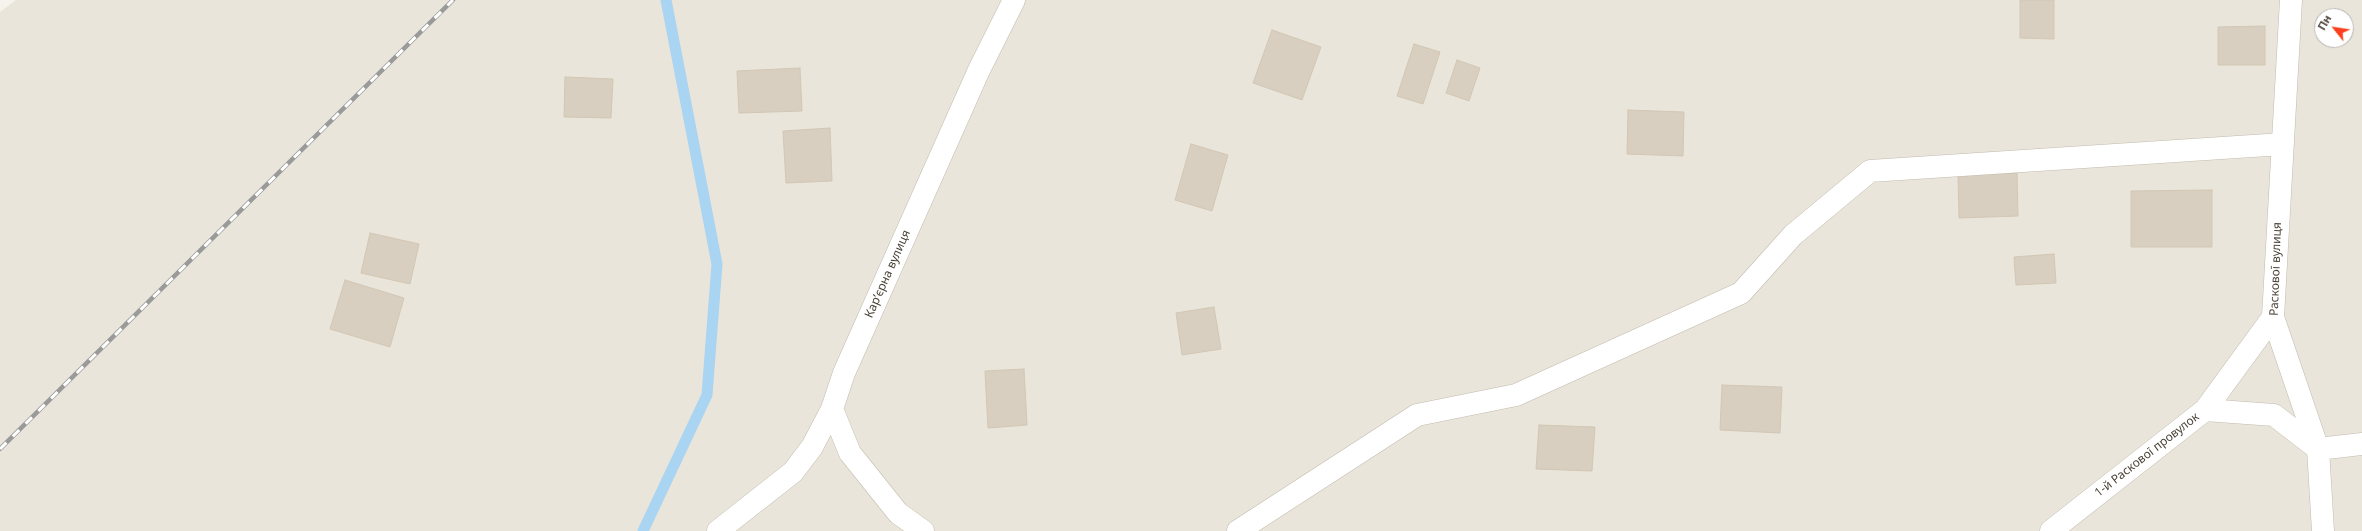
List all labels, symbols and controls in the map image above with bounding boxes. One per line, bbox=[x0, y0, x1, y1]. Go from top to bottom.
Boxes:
north arrow bbox=[2314, 8, 2354, 48]
text: Пн bbox=[2314, 12, 2334, 33]
street label: Раскової вулиця bbox=[2267, 222, 2285, 316]
street label: Карʼєрна вулиця bbox=[862, 228, 914, 320]
street label: 1-й Раскової провулок bbox=[2092, 410, 2202, 500]

